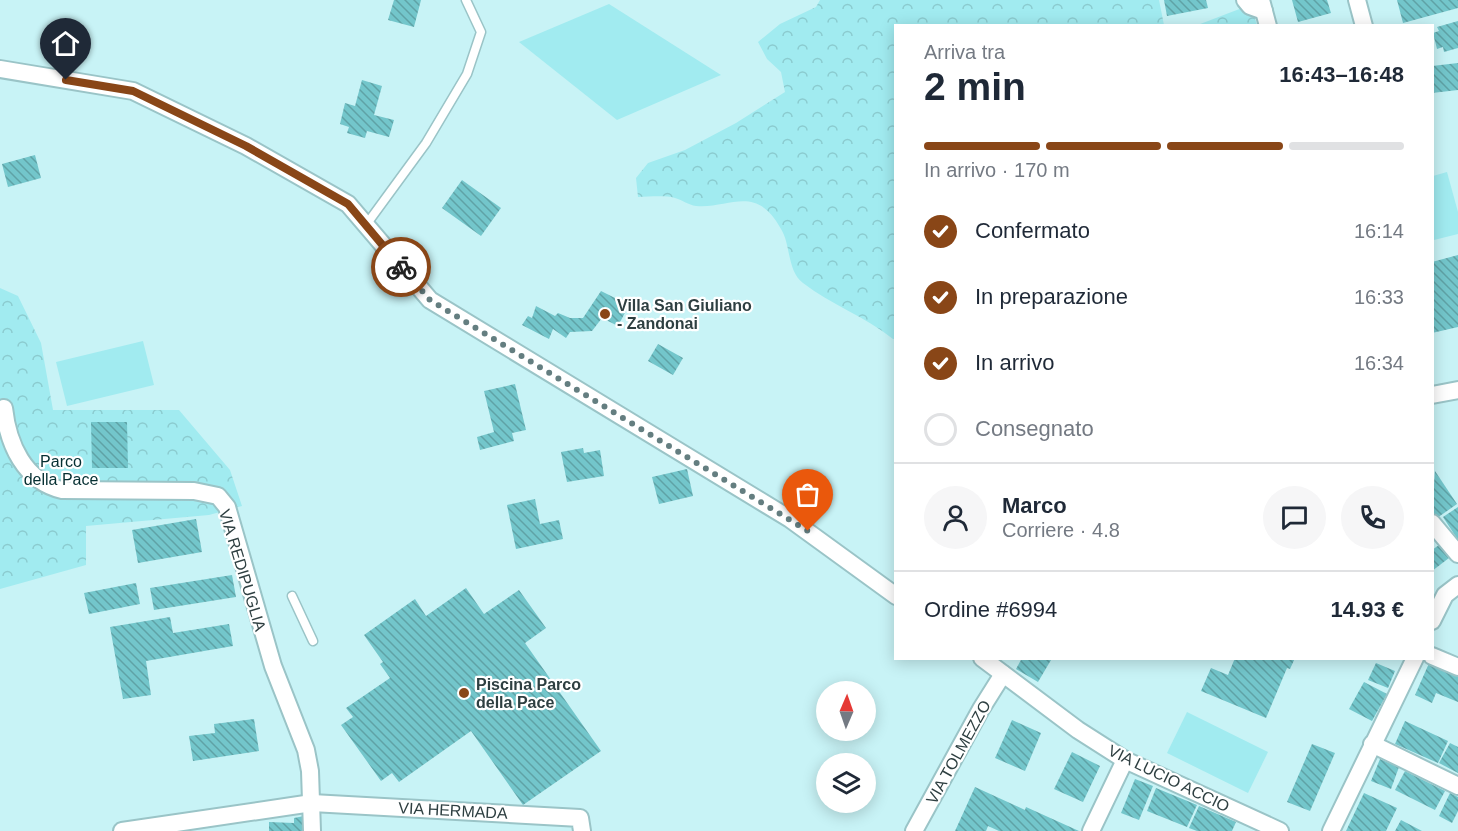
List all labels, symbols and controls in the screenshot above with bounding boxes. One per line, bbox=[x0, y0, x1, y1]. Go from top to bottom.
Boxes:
pin bbox=[40, 18, 91, 80]
icon: home bbox=[49, 27, 82, 60]
text: Arriva tra bbox=[924, 41, 1005, 63]
text: 16:43–16:48 bbox=[1279, 62, 1404, 87]
text: 2 min bbox=[924, 65, 1026, 108]
text: In arrivo · 170 m bbox=[924, 159, 1070, 181]
icon: check bbox=[924, 215, 957, 248]
text: Confermato bbox=[975, 218, 1090, 243]
text: 16:14 bbox=[1354, 220, 1404, 242]
courier bbox=[371, 237, 431, 297]
icon: bike bbox=[385, 251, 418, 284]
icon: check bbox=[924, 281, 957, 314]
text: In preparazione bbox=[975, 284, 1128, 309]
text: 16:33 bbox=[1354, 286, 1404, 308]
place label: Villa San Giuliano - Zandonai bbox=[617, 297, 752, 332]
marker: Villa San Giuliano - Zandonai bbox=[598, 307, 612, 321]
icon: check bbox=[924, 347, 957, 380]
text: In arrivo bbox=[975, 350, 1054, 375]
text: 16:34 bbox=[1354, 352, 1404, 374]
text: Consegnato bbox=[975, 416, 1094, 441]
park label: Parco della Pace bbox=[24, 453, 98, 488]
pin bbox=[782, 469, 833, 531]
icon: bag bbox=[791, 478, 824, 511]
button: person bbox=[924, 486, 987, 549]
button: chat bbox=[1263, 486, 1326, 549]
button: phone bbox=[1341, 486, 1404, 549]
text: Marco bbox=[1002, 493, 1067, 518]
street label: VIA REDIPUGLIA bbox=[216, 507, 269, 633]
text: Corriere · 4.8 bbox=[1002, 519, 1120, 541]
text: Ordine #6994 bbox=[924, 597, 1057, 622]
text: 14.93 € bbox=[1331, 597, 1404, 622]
place label: Piscina Parco della Pace bbox=[476, 676, 581, 711]
north arrow bbox=[816, 681, 876, 741]
map controls bbox=[816, 681, 876, 813]
marker: Piscina Parco della Pace bbox=[457, 686, 471, 700]
street label: VIA TOLMEZZO bbox=[923, 697, 994, 807]
street label: VIA LUCIO ACCIO bbox=[1106, 742, 1232, 815]
button: layers bbox=[816, 753, 876, 813]
street label: VIA HERMADA bbox=[398, 799, 508, 822]

